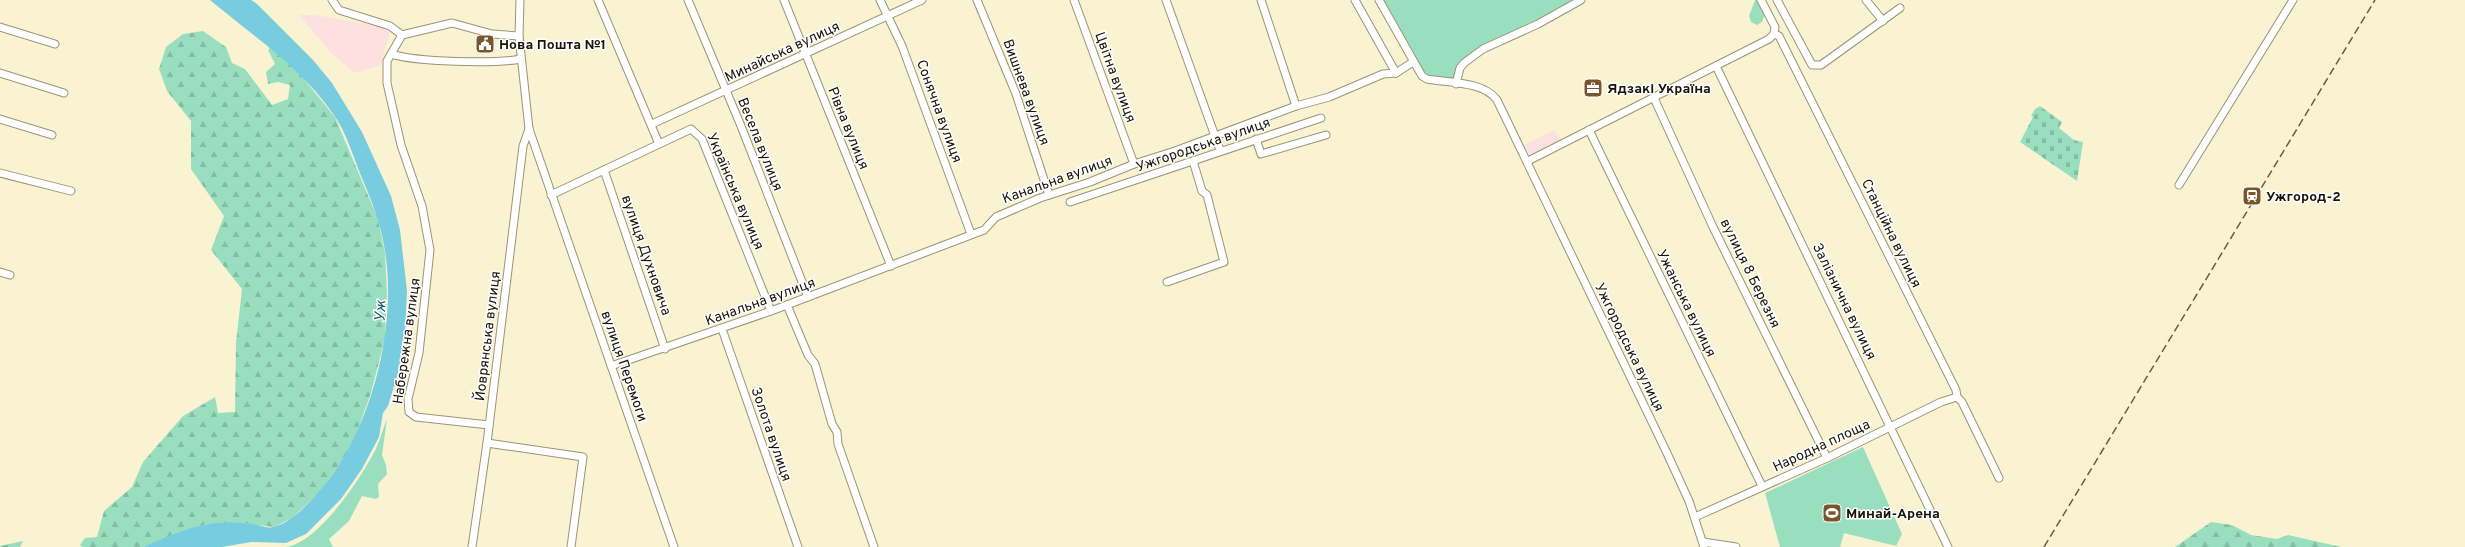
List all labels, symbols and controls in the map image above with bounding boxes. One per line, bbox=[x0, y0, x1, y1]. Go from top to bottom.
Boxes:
street label: Минайська вулиця bbox=[722, 18, 843, 86]
street label: Цвітна вулиця bbox=[1090, 30, 1139, 125]
public building icon: Нова Пошта №1 bbox=[474, 33, 496, 55]
place label: Нова Пошта №1 bbox=[499, 37, 606, 54]
street label: Вишнева вулиця bbox=[999, 37, 1053, 148]
street label: Сонячна вулиця bbox=[912, 58, 965, 165]
office icon: Ядзакі Україна bbox=[1582, 77, 1604, 99]
place label: Ядзакі Україна bbox=[1607, 81, 1711, 98]
street label: Рівна вулиця bbox=[823, 85, 872, 172]
street label: Весела вулиця bbox=[733, 95, 786, 194]
street label: Ужгородська вулиця bbox=[1134, 114, 1273, 176]
street label: Українська вулиця bbox=[702, 131, 767, 253]
street label: Канальна вулиця bbox=[1000, 153, 1115, 208]
street label: Станційна вулиця bbox=[1857, 176, 1924, 291]
station icon: Ужгород-2 bbox=[2241, 185, 2263, 207]
place label: Ужгород-2 bbox=[2266, 189, 2341, 206]
street label: вулиця Духновича bbox=[617, 193, 674, 318]
street label: вулиця 8 Березня bbox=[1716, 216, 1783, 331]
street label: Залізнична вулиця bbox=[1808, 240, 1879, 363]
street label: Ужанська вулиця bbox=[1652, 247, 1719, 360]
street label: Йоврянська вулиця bbox=[471, 270, 505, 402]
street label: Канальна вулиця bbox=[703, 275, 818, 330]
street label: Набережна вулиця bbox=[390, 277, 425, 405]
street label: Ужгородська вулиця bbox=[1590, 281, 1667, 415]
water label: Уж bbox=[372, 299, 391, 322]
street label: вулиця Перемоги bbox=[597, 309, 651, 424]
street label: Золота вулиця bbox=[747, 385, 795, 484]
street label: Народна площа bbox=[1770, 416, 1873, 476]
sports icon: Минай-Арена bbox=[1821, 502, 1843, 524]
place label: Минай-Арена bbox=[1846, 506, 1940, 523]

